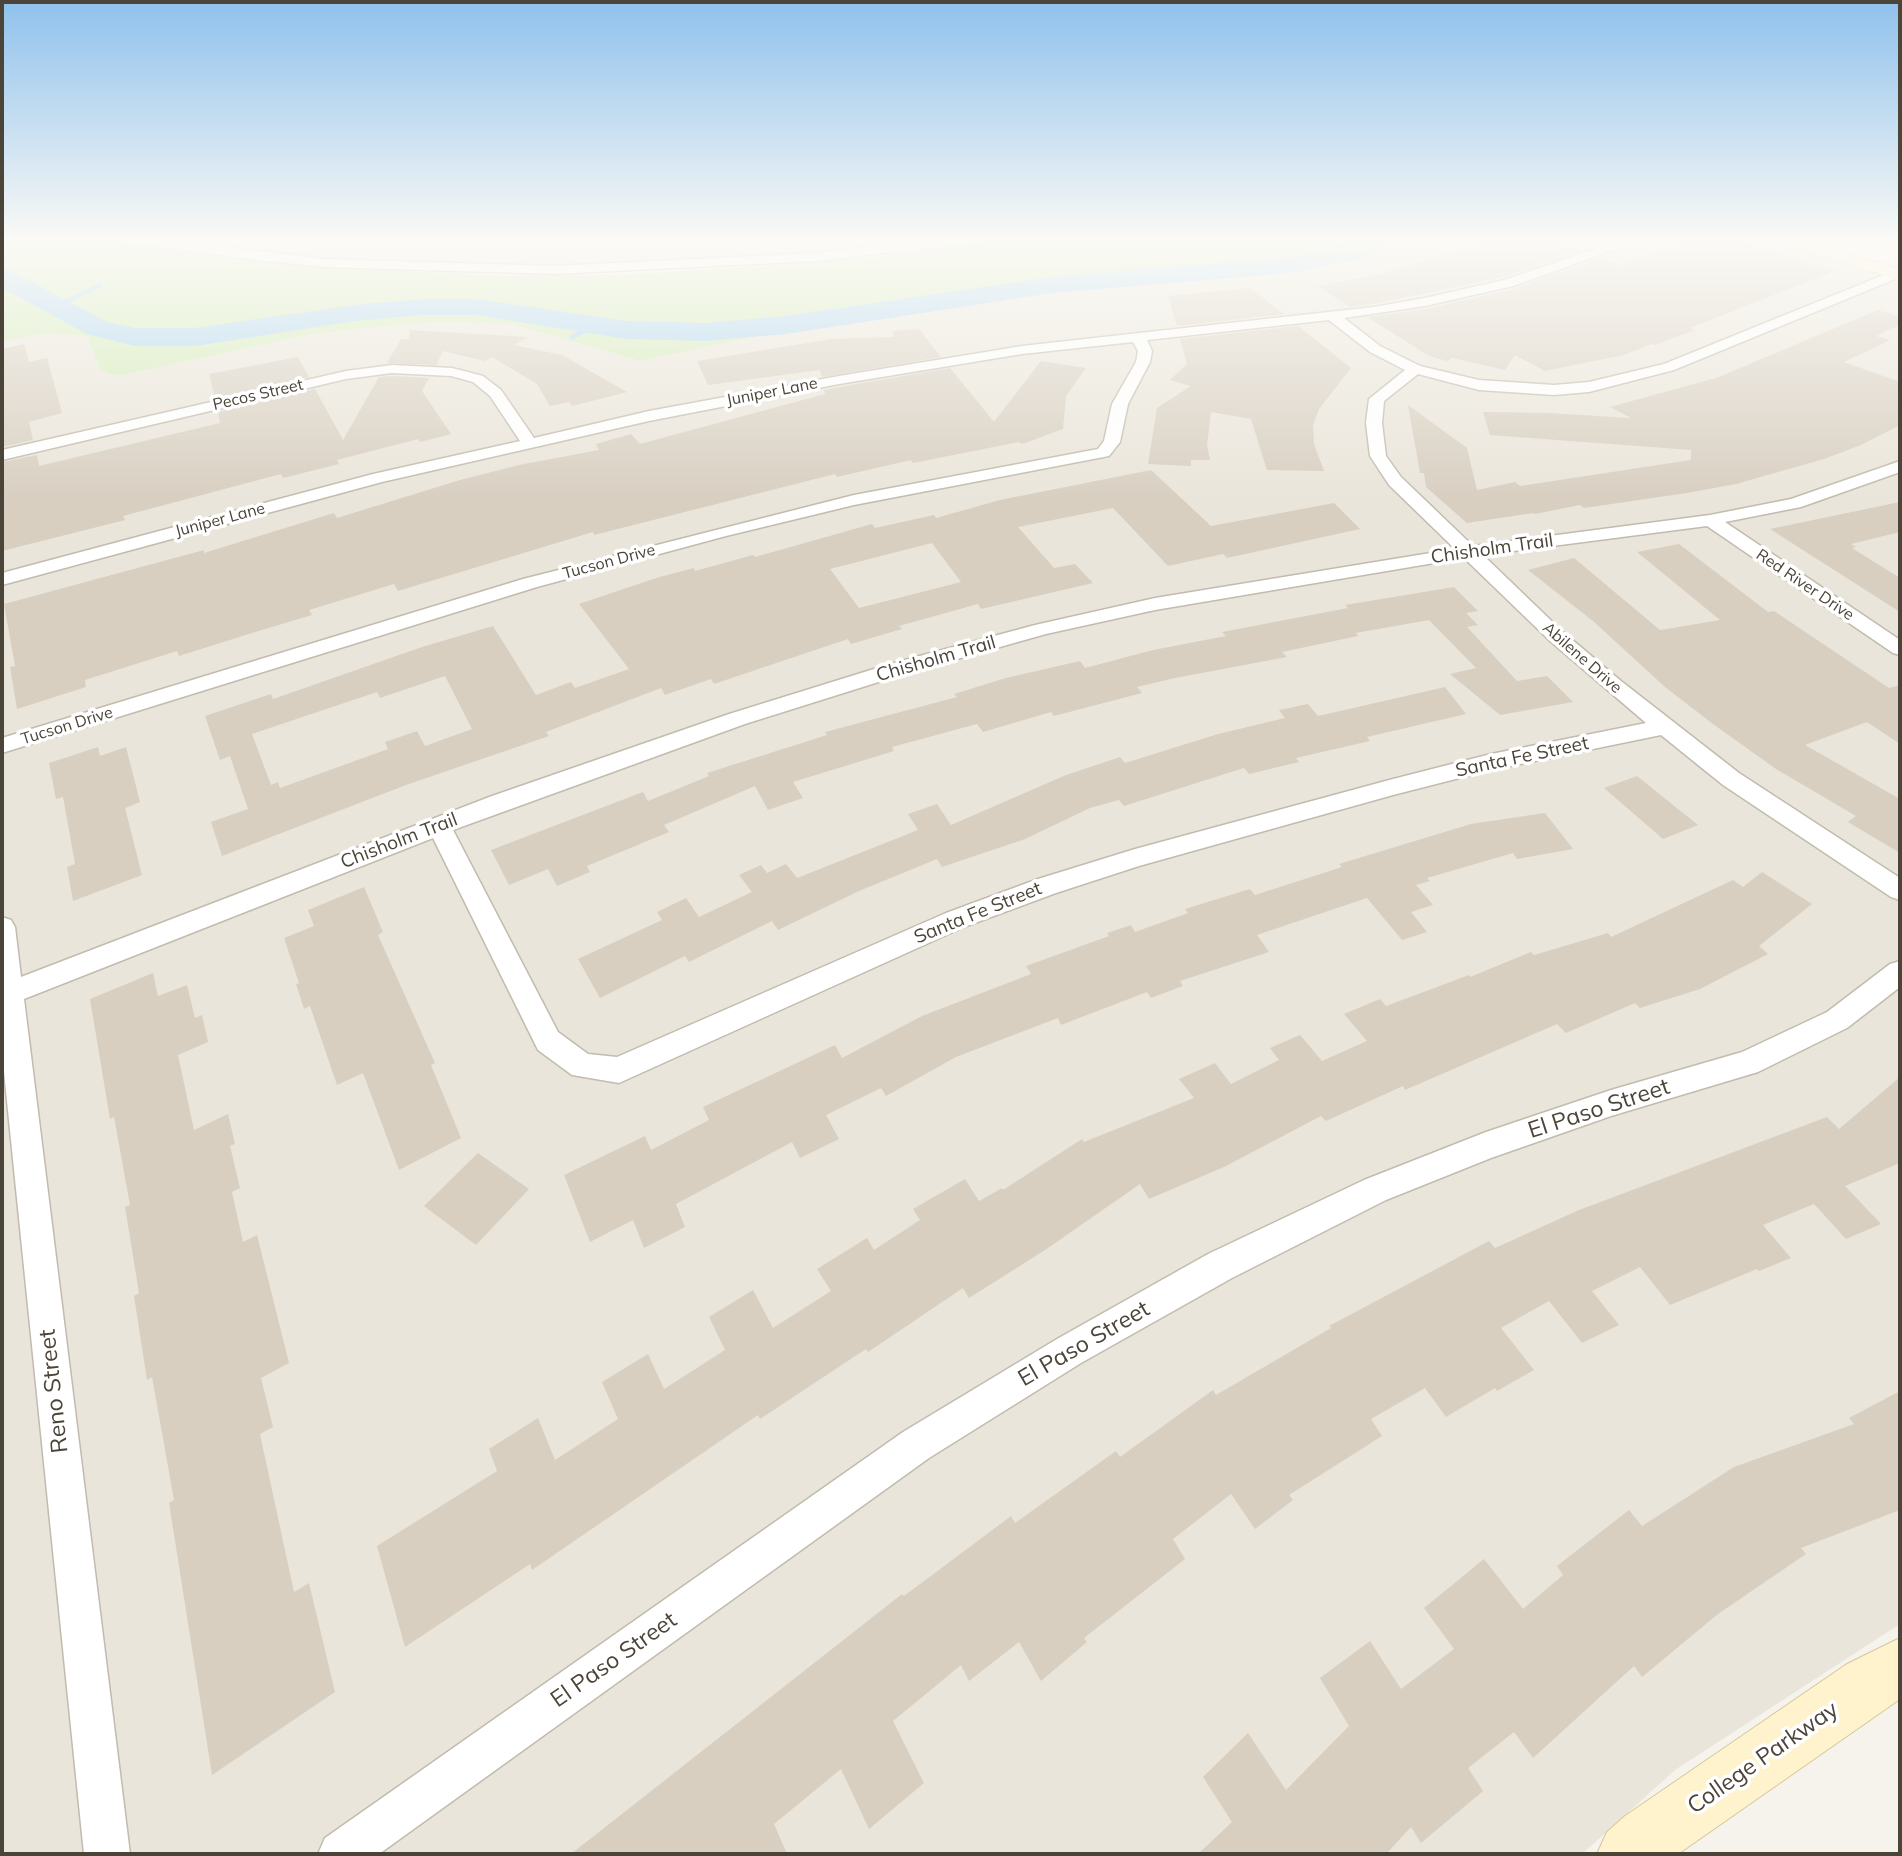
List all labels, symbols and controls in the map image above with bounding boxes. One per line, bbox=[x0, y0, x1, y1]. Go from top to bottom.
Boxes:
street label: Juniper Lane bbox=[725, 374, 819, 410]
street label: Pecos Street bbox=[211, 375, 305, 415]
street label: Juniper Lane bbox=[173, 499, 267, 541]
street label: Chisholm Trail bbox=[1429, 529, 1555, 569]
street label: Tucson Drive bbox=[561, 540, 657, 584]
street label: Red River Drive bbox=[1752, 545, 1858, 625]
street label: Abilene Drive bbox=[1538, 618, 1626, 698]
street label: Chisholm Trail bbox=[874, 631, 998, 687]
street label: Tucson Drive bbox=[19, 703, 115, 749]
street label: Santa Fe Street bbox=[1453, 732, 1591, 782]
street label: Chisholm Trail bbox=[337, 808, 461, 874]
street label: Santa Fe Street bbox=[911, 877, 1045, 949]
street label: El Paso Street bbox=[1525, 1073, 1673, 1145]
street label: El Paso Street bbox=[1013, 1295, 1155, 1393]
street label: Reno Street bbox=[34, 1328, 74, 1454]
street label: El Paso Street bbox=[546, 1606, 682, 1714]
street label: College Parkway bbox=[1682, 1696, 1844, 1820]

